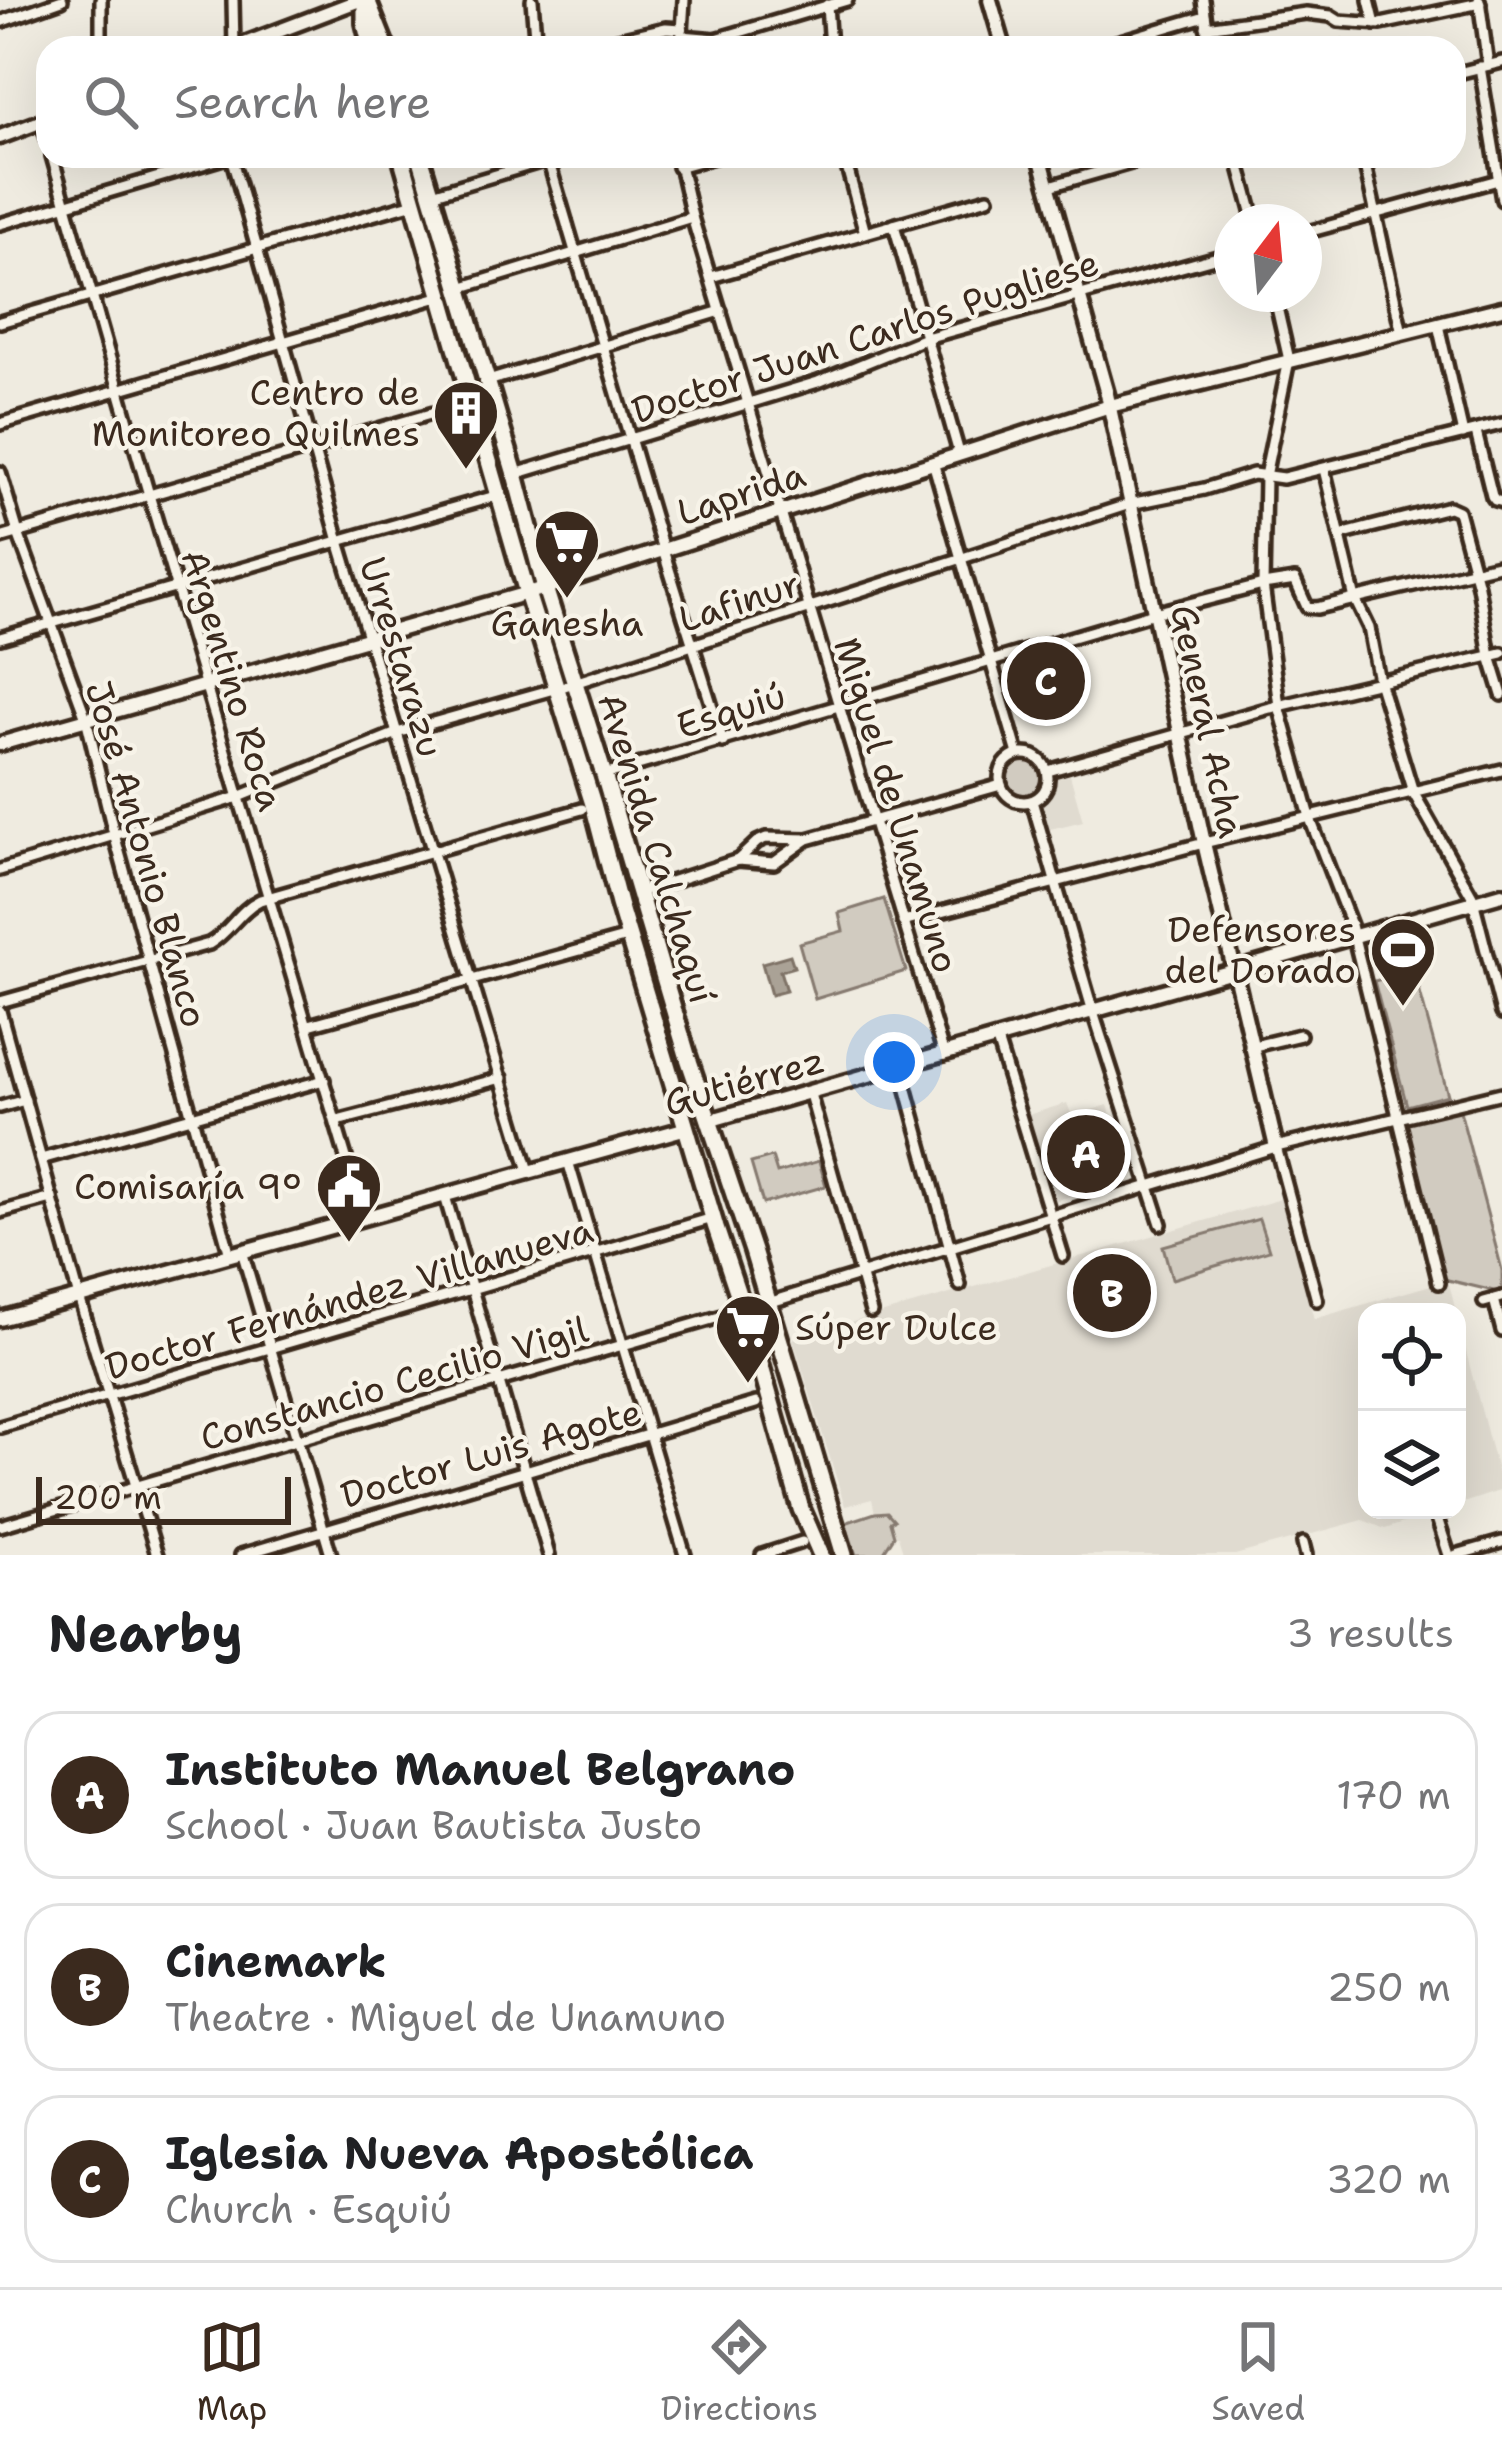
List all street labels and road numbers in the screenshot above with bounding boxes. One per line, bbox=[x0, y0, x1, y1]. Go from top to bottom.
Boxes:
street label: Doctor Juan Carlos Pugliese bbox=[625, 238, 1105, 435]
street label: Laprida bbox=[671, 450, 812, 537]
street label: Argentino Roca bbox=[170, 544, 296, 817]
street label: Urrestarazu bbox=[348, 551, 455, 763]
street label: Lafinur bbox=[672, 559, 806, 644]
street label: General Acha bbox=[1159, 600, 1256, 842]
street label: Miguel de Unamuno bbox=[822, 632, 971, 979]
street label: Esquiú bbox=[671, 671, 792, 750]
street label: José Antonio Blanco bbox=[74, 675, 219, 1033]
street label: Avenida Calchaquí bbox=[586, 687, 727, 1009]
street label: Gutiérrez bbox=[658, 1035, 830, 1128]
street label: Doctor Fernández Villanueva bbox=[100, 1205, 599, 1392]
street label: Constancio Cecilio Vigil bbox=[195, 1305, 594, 1462]
street label: Doctor Luis Agote bbox=[335, 1387, 647, 1520]

